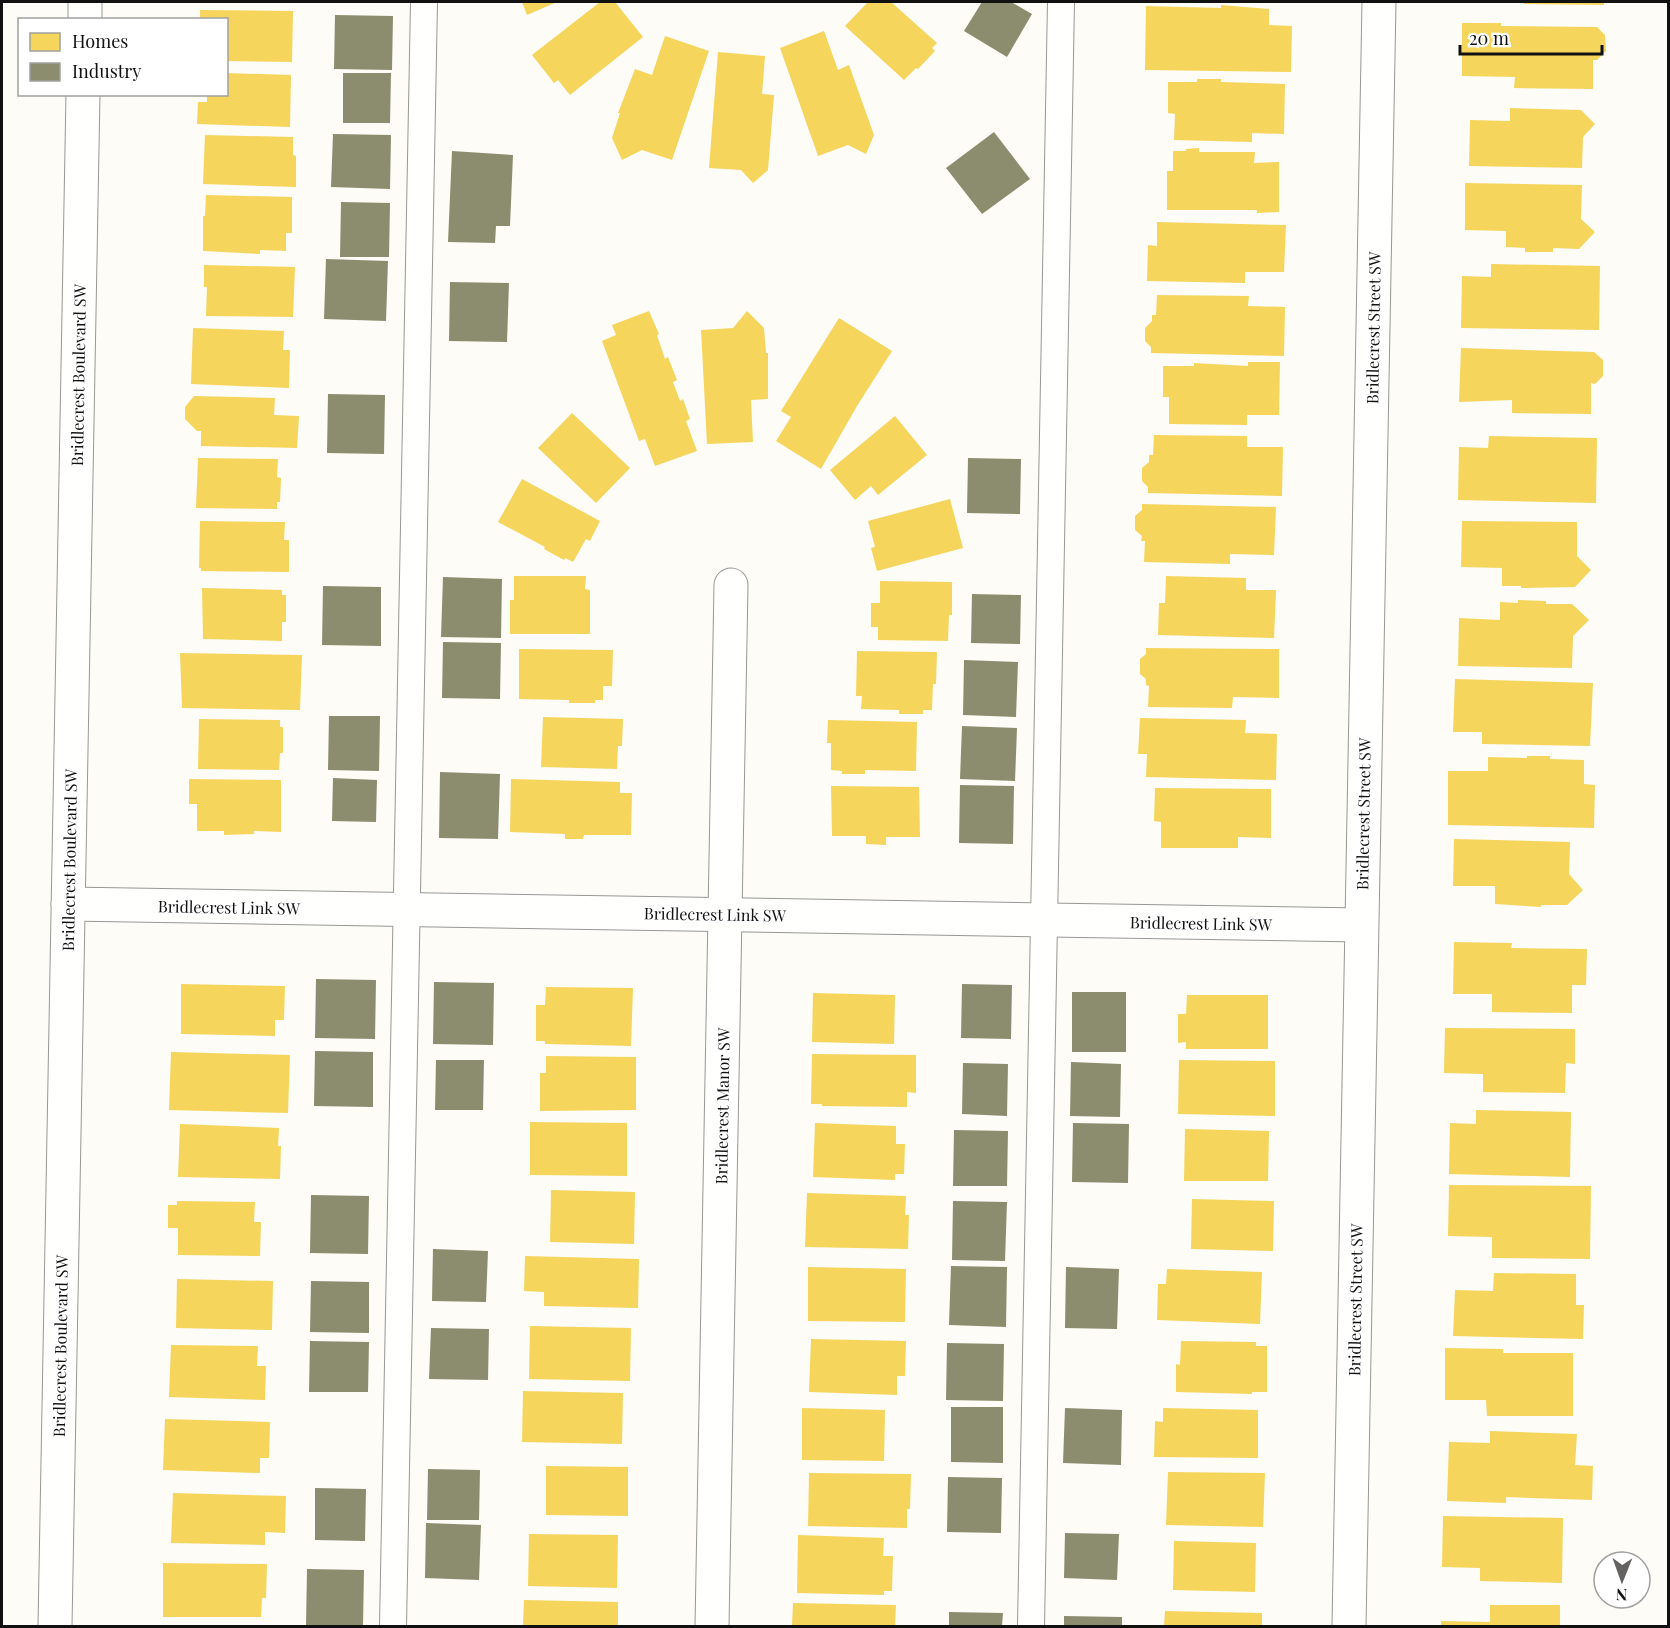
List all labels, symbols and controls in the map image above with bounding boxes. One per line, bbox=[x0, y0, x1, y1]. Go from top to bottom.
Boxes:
legend bbox=[18, 18, 228, 96]
scale bar bbox=[1460, 18, 1602, 56]
text: 20 m bbox=[1469, 26, 1509, 50]
text: Homes bbox=[72, 29, 128, 53]
text: Industry bbox=[72, 59, 141, 83]
street label: Bridlecrest Street SW bbox=[1361, 251, 1385, 404]
street label: Bridlecrest Boulevard SW bbox=[66, 283, 90, 466]
street label: Bridlecrest Street SW bbox=[1351, 737, 1375, 890]
street label: Bridlecrest Boulevard SW bbox=[57, 768, 81, 951]
street label: Bridlecrest Link SW bbox=[158, 895, 301, 919]
street label: Bridlecrest Link SW bbox=[644, 902, 787, 926]
street label: Bridlecrest Link SW bbox=[1130, 911, 1273, 935]
street label: Bridlecrest Manor SW bbox=[710, 1027, 734, 1185]
street label: Bridlecrest Street SW bbox=[1343, 1223, 1367, 1376]
street label: Bridlecrest Boulevard SW bbox=[48, 1254, 72, 1437]
north arrow bbox=[1592, 1550, 1652, 1610]
text: N bbox=[1615, 1585, 1628, 1606]

